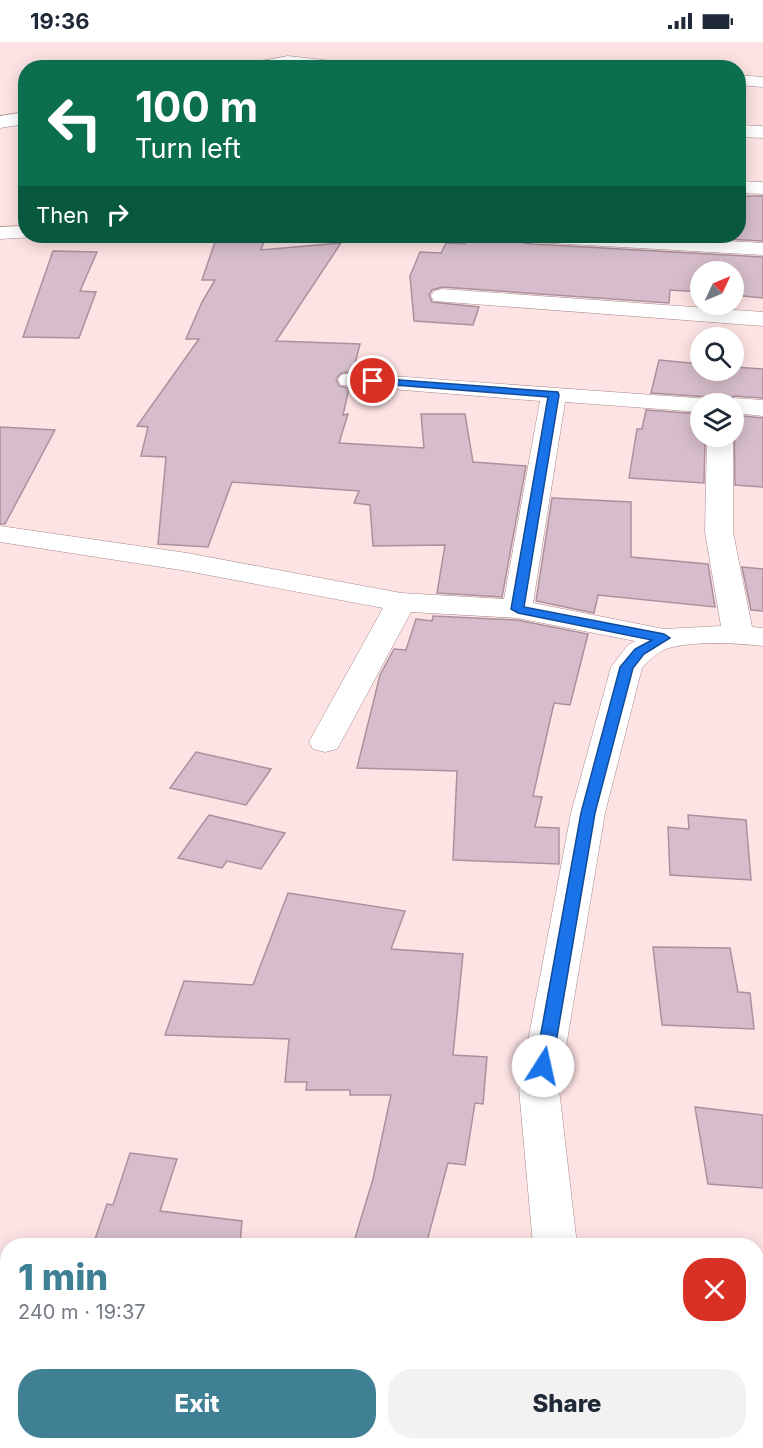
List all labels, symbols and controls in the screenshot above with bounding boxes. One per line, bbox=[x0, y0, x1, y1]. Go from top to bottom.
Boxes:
text: 19:36 bbox=[30, 8, 90, 34]
text: 100 m bbox=[135, 81, 258, 132]
icon: left bbox=[36, 84, 114, 162]
text: Turn left bbox=[135, 132, 241, 165]
icon: right bbox=[101, 198, 134, 231]
text: Then bbox=[36, 202, 89, 228]
north arrow bbox=[690, 261, 744, 315]
map controls bbox=[690, 261, 744, 447]
button: search bbox=[690, 327, 744, 381]
pin bbox=[347, 355, 398, 406]
icon: arrive bbox=[356, 364, 389, 397]
button: layers bbox=[690, 393, 744, 447]
position arrow bbox=[511, 1034, 575, 1098]
text: 1 min bbox=[18, 1255, 108, 1299]
button: close bbox=[683, 1258, 746, 1321]
text: 240 m · 19:37 bbox=[18, 1300, 146, 1324]
button: Exit bbox=[18, 1369, 376, 1438]
button: Share bbox=[388, 1369, 746, 1438]

